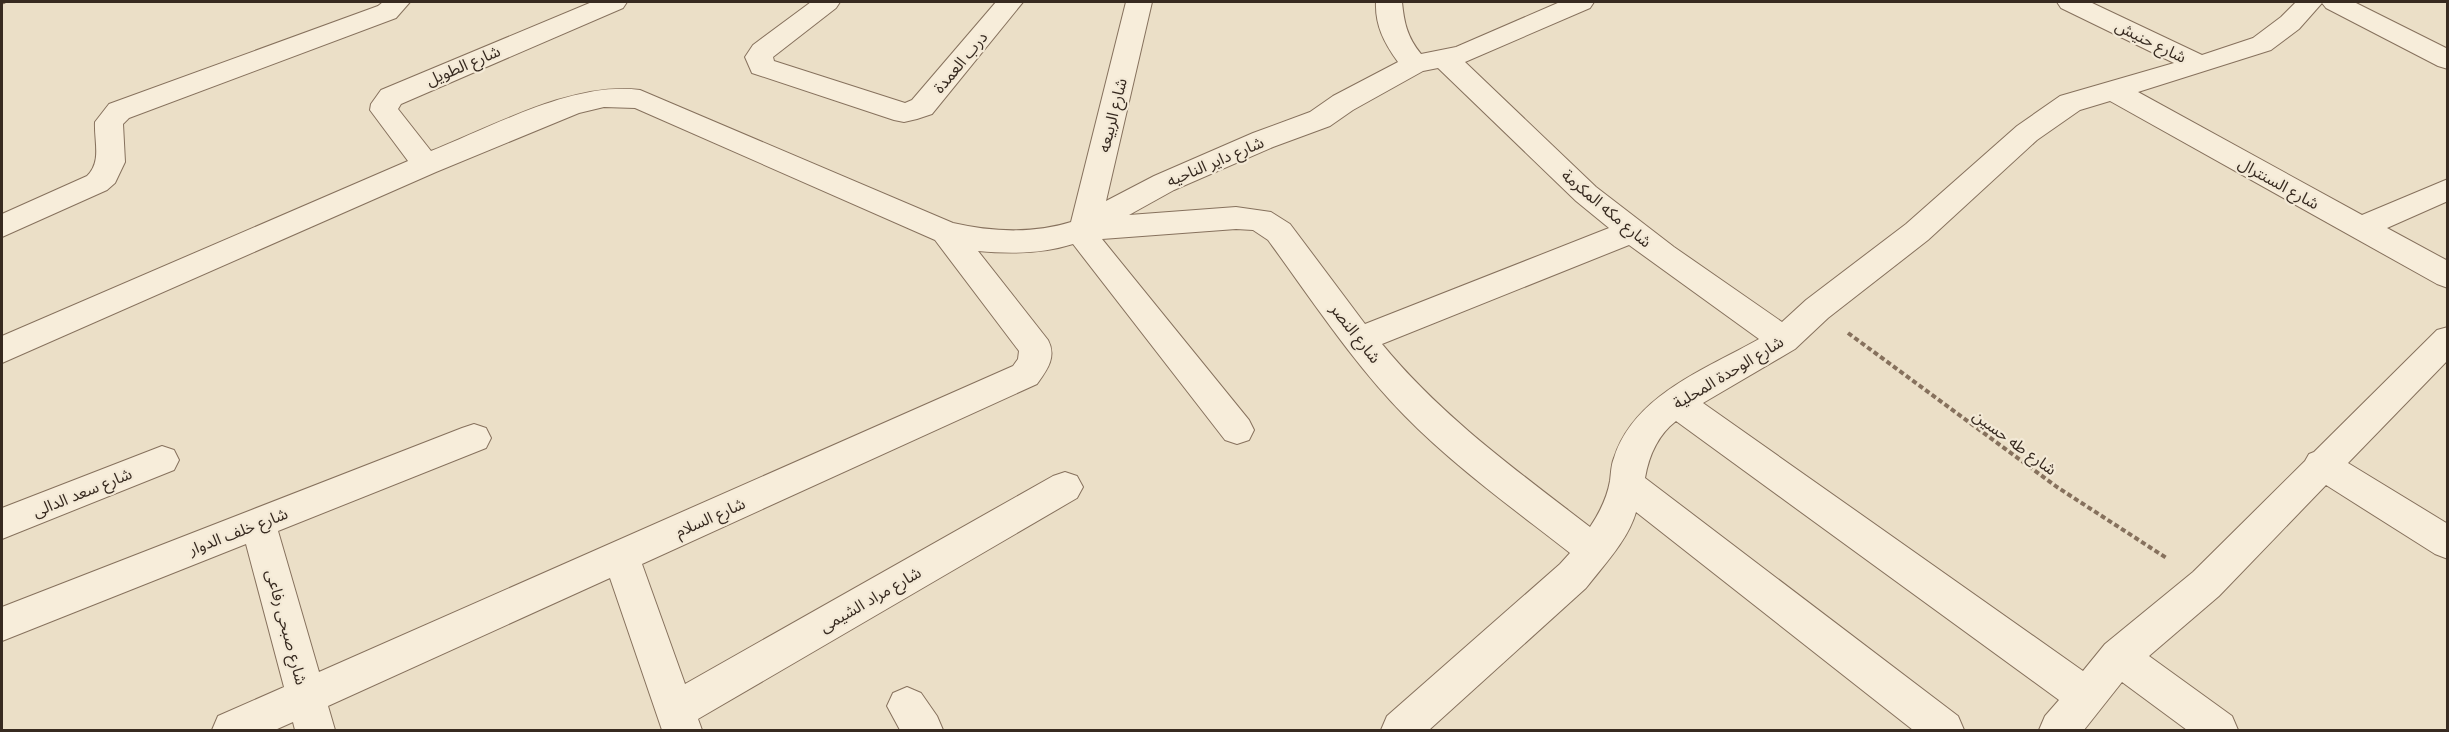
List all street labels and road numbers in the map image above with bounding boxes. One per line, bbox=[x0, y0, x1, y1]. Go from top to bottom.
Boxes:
street label: شارع حنيش bbox=[2111, 15, 2190, 69]
street label: درب العمدة bbox=[929, 27, 991, 97]
street label: شارع الطويل bbox=[423, 40, 504, 92]
street label: شارع الربيعه bbox=[1093, 76, 1134, 155]
street label: شارع داير الناحيه bbox=[1163, 132, 1268, 193]
street label: شارع السنترال bbox=[2234, 153, 2323, 216]
street label: شارع مكه المكرمة bbox=[1556, 165, 1656, 254]
street label: شارع النصر bbox=[1323, 298, 1386, 369]
street label: شارع الوحدة المحلية bbox=[1669, 331, 1788, 415]
street label: شارع طه حسين bbox=[1967, 405, 2061, 482]
street label: شارع سعد الدالى bbox=[29, 463, 136, 524]
street label: شارع السلام bbox=[672, 493, 749, 544]
street label: شارع خلف الدوار bbox=[185, 503, 292, 562]
street label: شارع مراد الشيمى bbox=[816, 562, 926, 639]
street label: شارع صبحى رفاعى bbox=[259, 567, 312, 688]

